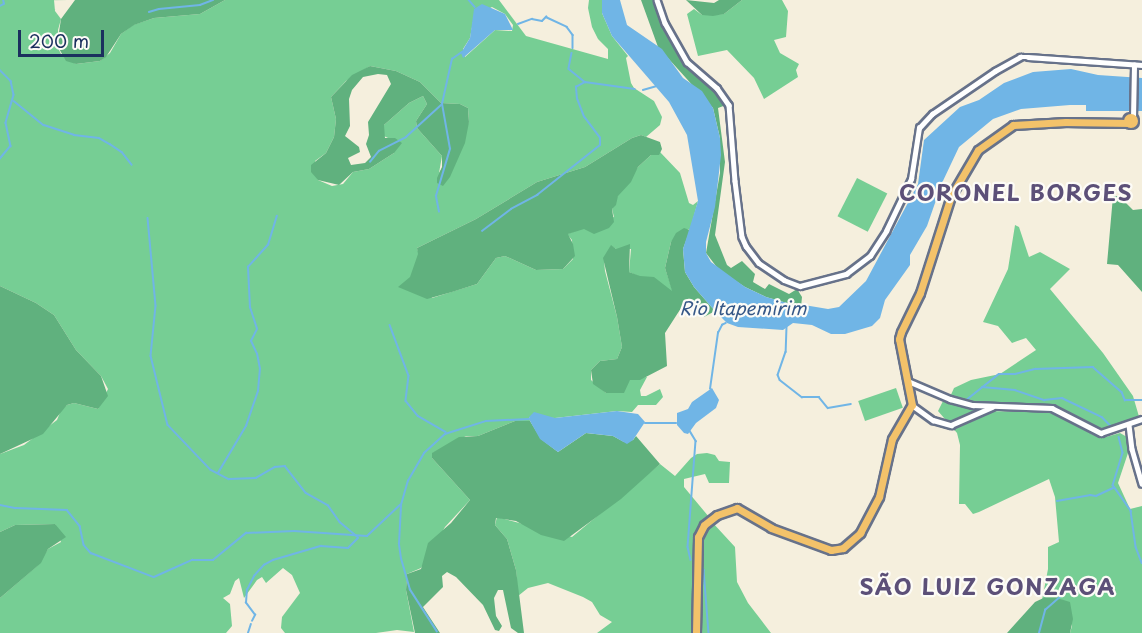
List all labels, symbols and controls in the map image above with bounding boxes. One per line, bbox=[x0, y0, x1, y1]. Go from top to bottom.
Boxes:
scale bar bbox=[21, 18, 106, 56]
text: 200 m bbox=[29, 27, 89, 54]
district label: CORONEL BORGES bbox=[901, 179, 1131, 205]
water label: Rio Itapemirim bbox=[679, 297, 807, 319]
district label: SÃO LUIZ GONZAGA bbox=[860, 573, 1116, 599]

